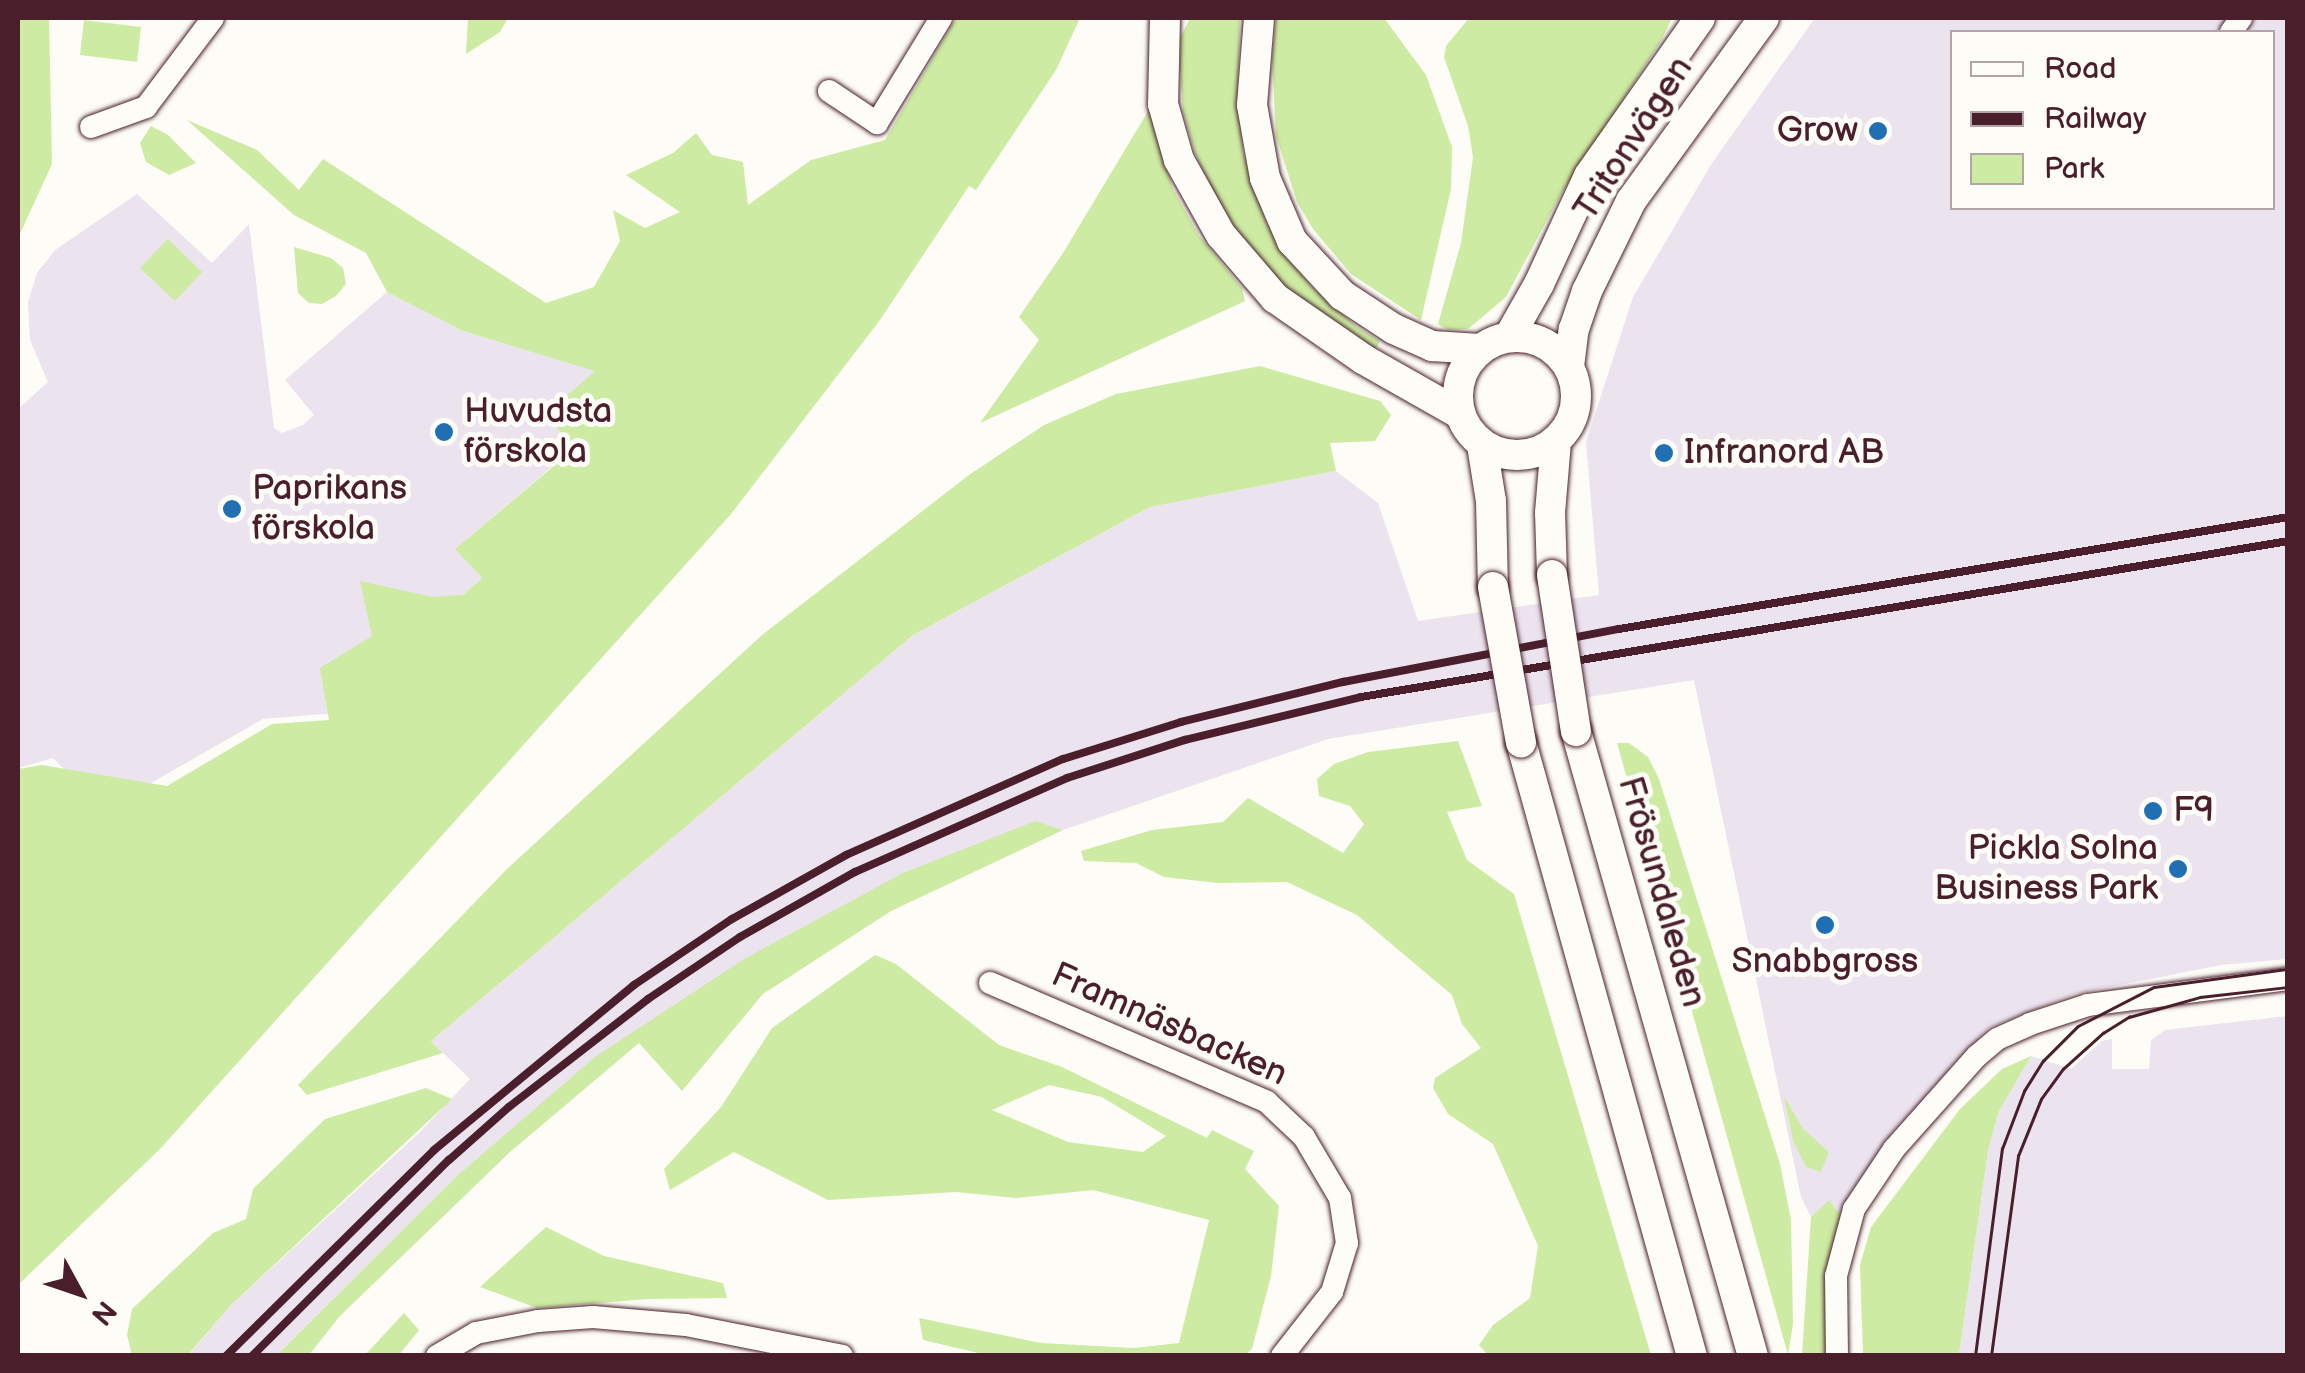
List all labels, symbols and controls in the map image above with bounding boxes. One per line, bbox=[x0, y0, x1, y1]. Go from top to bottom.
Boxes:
legend bbox=[1950, 30, 2275, 210]
street label: Tritonvägen bbox=[1566, 49, 1702, 229]
text: Road bbox=[2044, 51, 2117, 87]
text: Railway bbox=[2044, 101, 2146, 137]
place label: Grow bbox=[1777, 110, 1858, 152]
marker: Grow bbox=[1867, 120, 1889, 142]
text: Park bbox=[2044, 151, 2104, 187]
place label: Huvudsta förskola bbox=[464, 391, 612, 473]
marker: Huvudsta förskola bbox=[433, 421, 455, 443]
place label: Infranord AB bbox=[1684, 432, 1884, 474]
marker: Infranord AB bbox=[1653, 442, 1675, 464]
place label: Paprikans förskola bbox=[252, 468, 407, 550]
marker: Paprikans förskola bbox=[221, 498, 243, 520]
street label: Frösundaleden bbox=[1608, 772, 1714, 1012]
place label: F9 bbox=[2173, 790, 2214, 832]
marker: F9 bbox=[2142, 800, 2164, 822]
place label: Pickla Solna Business Park bbox=[1934, 828, 2158, 910]
marker: Pickla Solna Business Park bbox=[2167, 858, 2189, 880]
marker: Snabbgross bbox=[1814, 914, 1836, 936]
place label: Snabbgross bbox=[1732, 941, 1918, 983]
street label: Framnäsbacken bbox=[1045, 954, 1293, 1096]
north arrow bbox=[30, 1243, 130, 1343]
text: N bbox=[84, 1294, 123, 1331]

